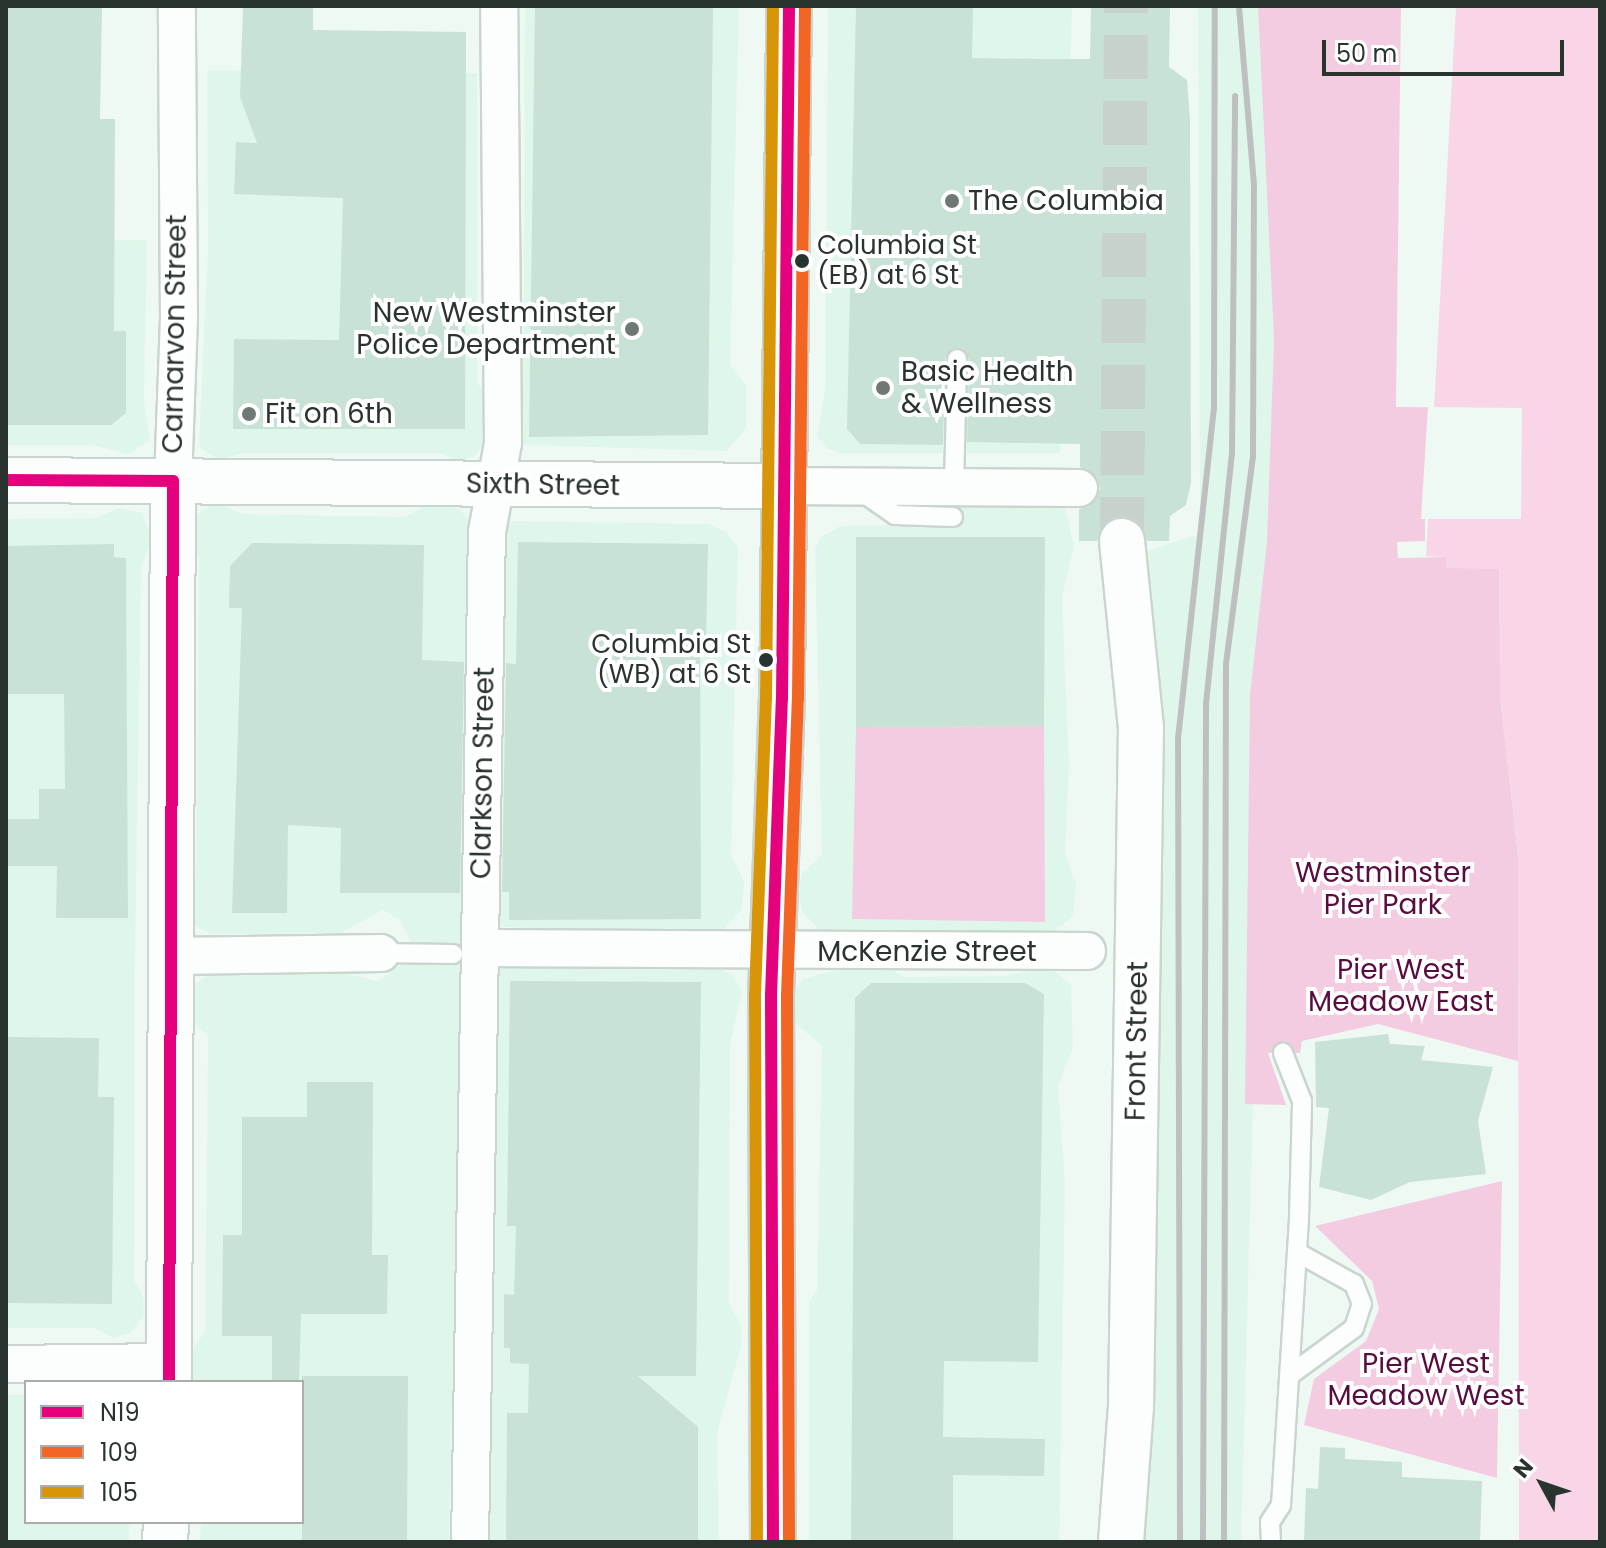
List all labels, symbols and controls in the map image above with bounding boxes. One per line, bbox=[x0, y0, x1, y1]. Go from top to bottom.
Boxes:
scale bar bbox=[1326, 24, 1568, 74]
text: 50 m bbox=[1336, 37, 1397, 70]
place label: The Columbia bbox=[968, 184, 1164, 218]
marker: The Columbia bbox=[943, 192, 961, 210]
street label: Carnarvon Street bbox=[156, 214, 194, 454]
place label: Columbia St (EB) at 6 St bbox=[817, 230, 977, 292]
marker: Columbia St (EB) at 6 St bbox=[794, 253, 810, 269]
place label: New Westminster Police Department bbox=[356, 296, 616, 362]
marker: New Westminster Police Department bbox=[623, 320, 641, 338]
place label: Basic Health & Wellness bbox=[901, 355, 1074, 421]
marker: Basic Health & Wellness bbox=[872, 377, 894, 399]
place label: Fit on 6th bbox=[265, 397, 393, 431]
marker: Fit on 6th bbox=[240, 405, 258, 423]
street label: Sixth Street bbox=[466, 467, 620, 503]
place label: Columbia St (WB) at 6 St bbox=[591, 629, 751, 690]
marker: Columbia St (WB) at 6 St bbox=[758, 652, 774, 668]
street label: Clarkson Street bbox=[464, 667, 502, 879]
park label: Westminster Pier Park bbox=[1295, 856, 1471, 922]
street label: McKenzie Street bbox=[817, 935, 1037, 969]
park label: Pier West Meadow East bbox=[1308, 953, 1494, 1019]
street label: Front Street bbox=[1119, 961, 1155, 1121]
park label: Pier West Meadow West bbox=[1327, 1347, 1525, 1413]
legend bbox=[24, 1380, 304, 1524]
text: N19 bbox=[100, 1396, 140, 1429]
text: 109 bbox=[100, 1436, 138, 1469]
north arrow bbox=[1502, 1444, 1582, 1524]
text: N bbox=[1506, 1452, 1540, 1485]
text: 105 bbox=[100, 1476, 138, 1509]

